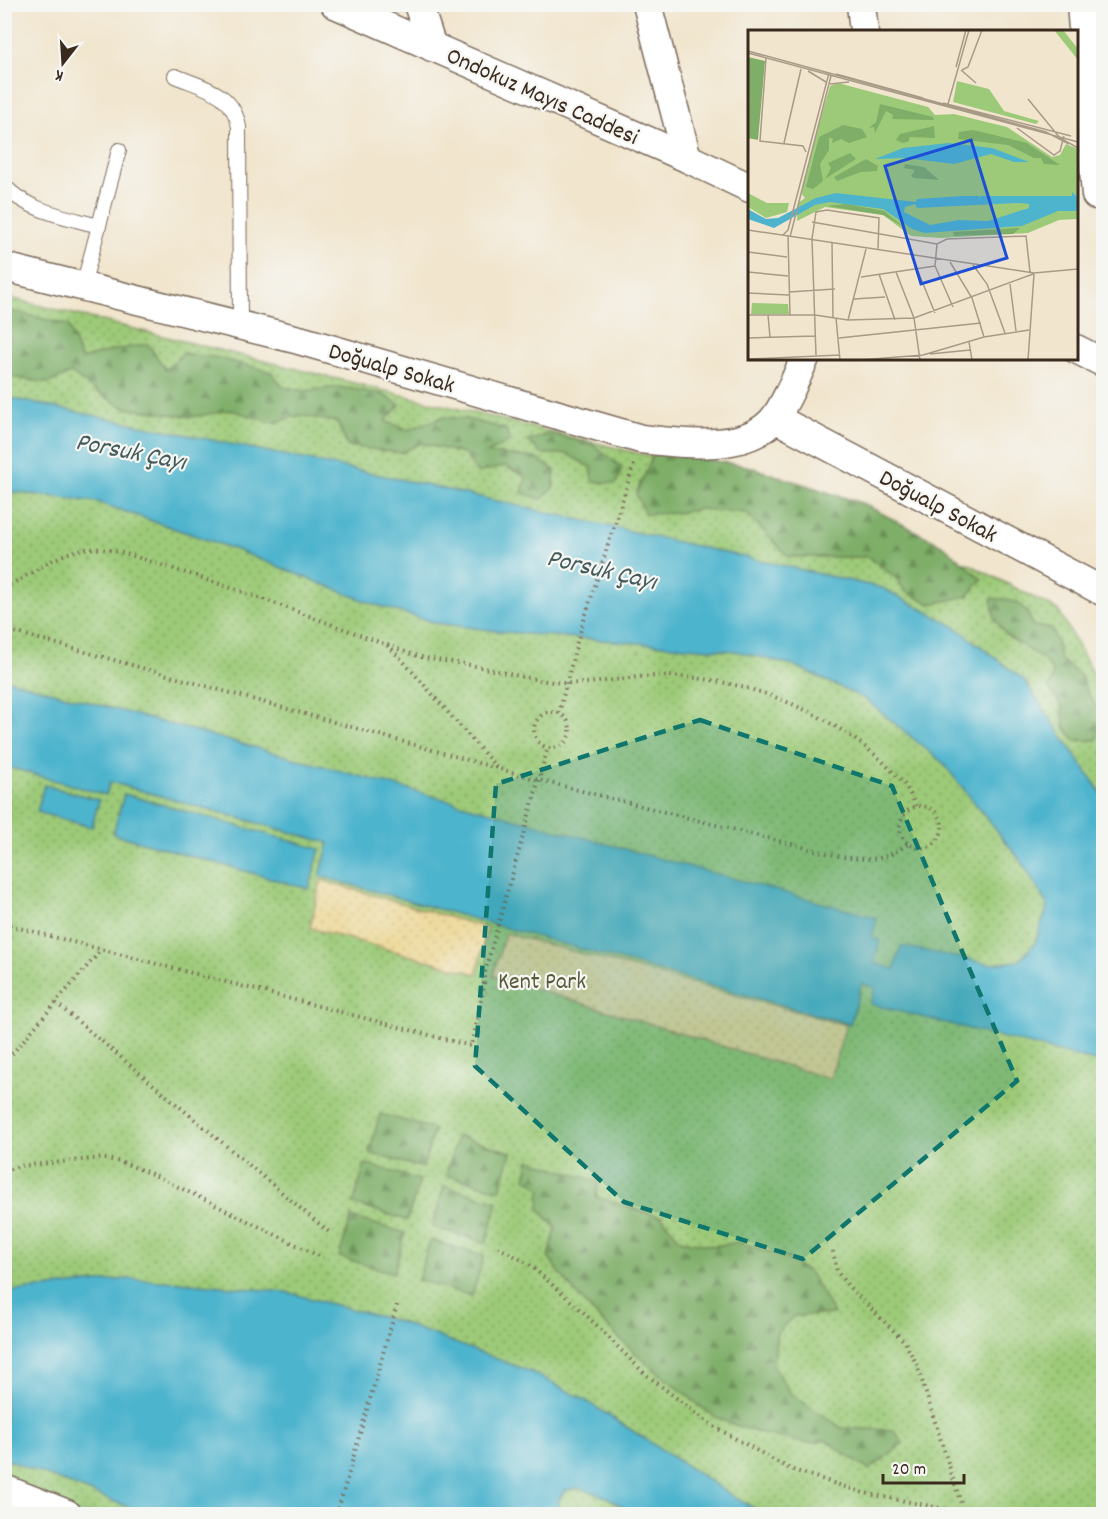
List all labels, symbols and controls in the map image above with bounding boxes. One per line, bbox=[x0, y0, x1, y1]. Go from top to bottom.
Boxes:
inset map bbox=[748, 30, 1078, 360]
north arrow bbox=[33, 33, 93, 93]
street label: Ondokuz Mayıs Caddesi bbox=[440, 40, 643, 155]
text: K bbox=[52, 63, 66, 87]
street label: Doğualp Sokak bbox=[324, 336, 458, 404]
water label: Porsuk Çayı bbox=[72, 425, 191, 483]
street label: Doğualp Sokak bbox=[872, 462, 1003, 553]
water label: Porsuk Çayı bbox=[543, 541, 662, 602]
park label: Kent Park bbox=[498, 966, 586, 1000]
scale bar bbox=[883, 1447, 964, 1485]
text: 20 m bbox=[892, 1458, 926, 1483]

